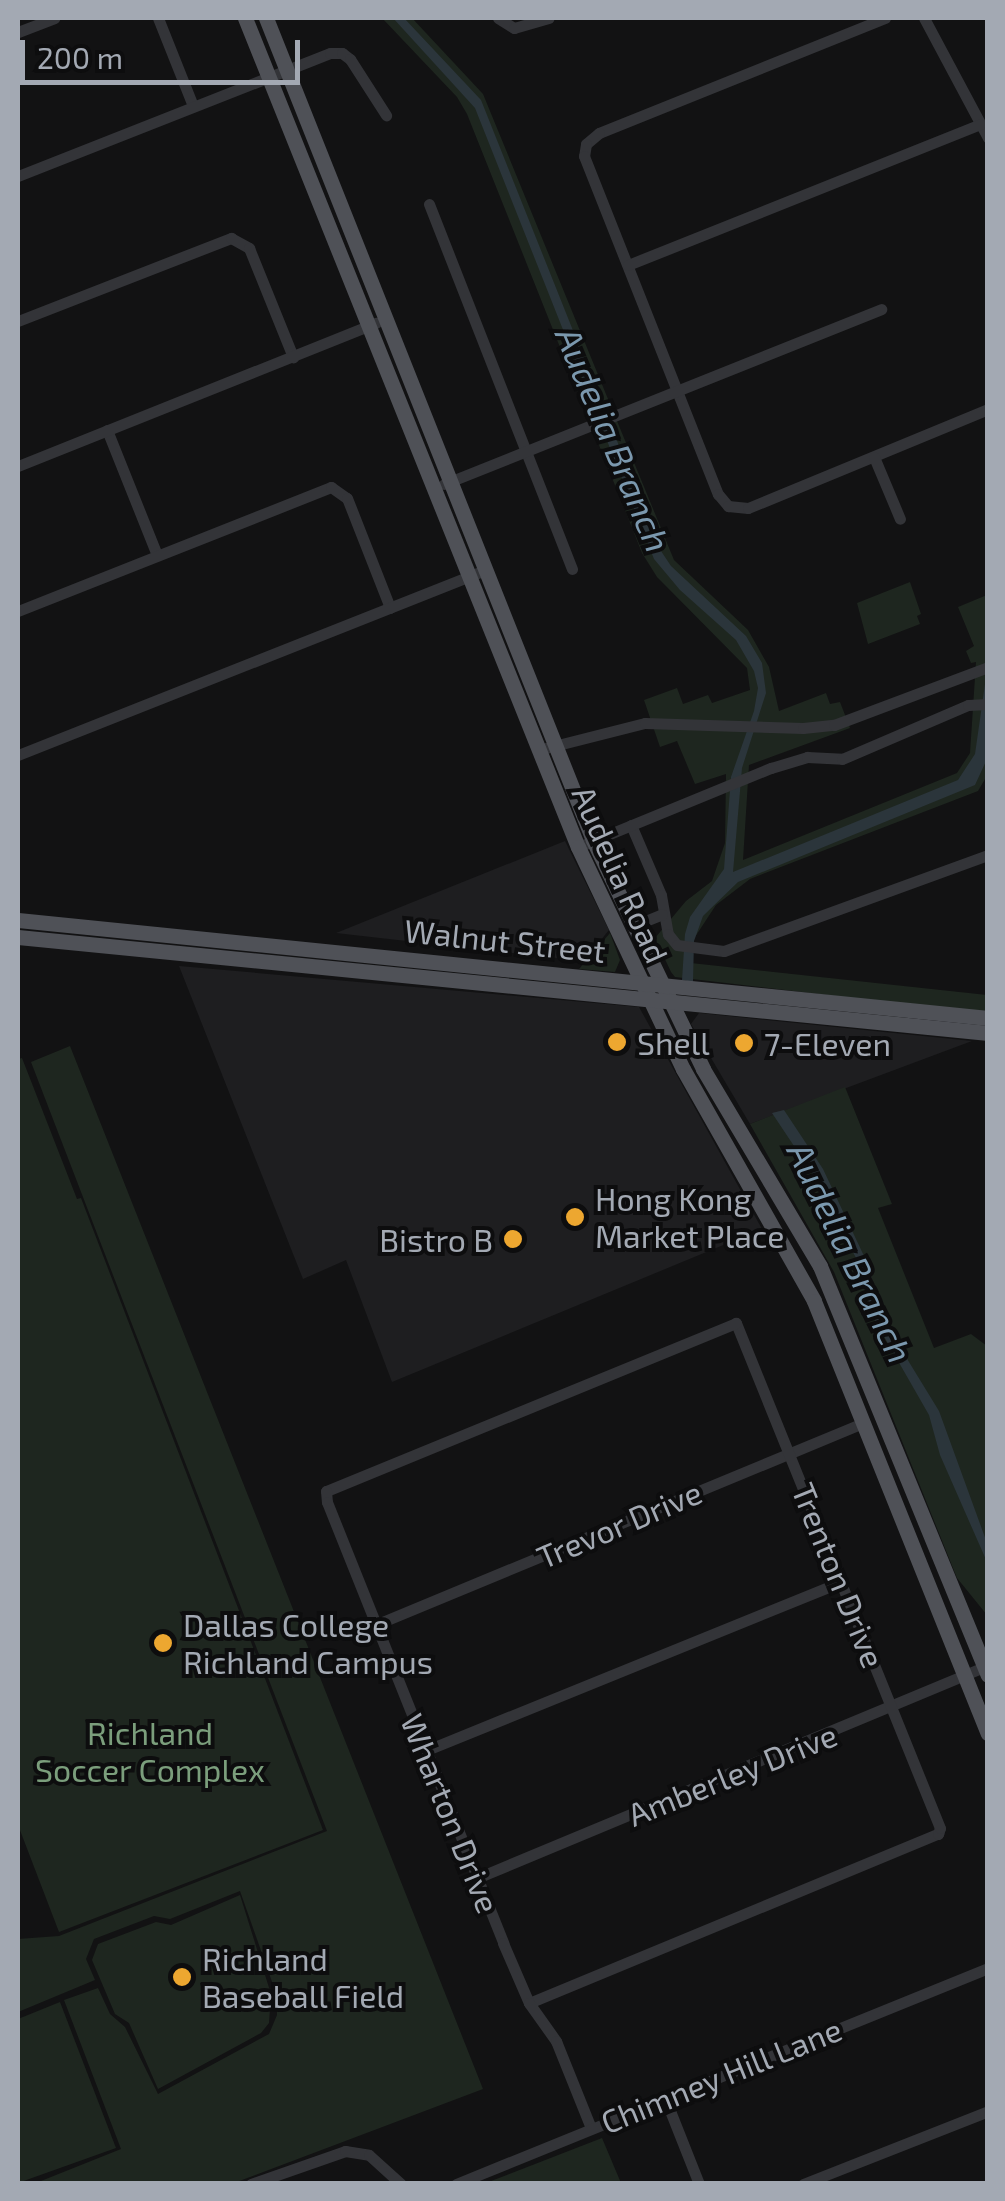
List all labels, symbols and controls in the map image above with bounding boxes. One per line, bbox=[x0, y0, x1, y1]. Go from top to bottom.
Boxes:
scale bar bbox=[25, 20, 305, 82]
text: 200 m bbox=[37, 39, 123, 75]
water label: Audelia Branch bbox=[548, 320, 680, 558]
street label: Audelia Road bbox=[565, 780, 677, 968]
street label: Walnut Street bbox=[402, 910, 608, 970]
place label: Shell bbox=[637, 1023, 710, 1061]
place label: 7-Eleven bbox=[764, 1024, 891, 1062]
marker: Shell bbox=[606, 1031, 628, 1053]
marker: 7-Eleven bbox=[733, 1032, 755, 1054]
water label: Audelia Branch bbox=[780, 1135, 922, 1369]
place label: Hong Kong Market Place bbox=[595, 1180, 784, 1255]
marker: Hong Kong Market Place bbox=[564, 1206, 586, 1228]
place label: Bistro B bbox=[379, 1220, 493, 1258]
marker: Bistro B bbox=[502, 1228, 524, 1250]
street label: Trevor Drive bbox=[530, 1472, 708, 1576]
street label: Trenton Drive bbox=[785, 1477, 893, 1673]
place label: Dallas College Richland Campus bbox=[183, 1606, 433, 1681]
marker: Dallas College Richland Campus bbox=[152, 1632, 174, 1654]
street label: Wharton Drive bbox=[394, 1708, 508, 1918]
park label: Richland Soccer Complex bbox=[35, 1714, 265, 1789]
street label: Amberley Drive bbox=[622, 1714, 842, 1834]
place label: Richland Baseball Field bbox=[202, 1940, 405, 2015]
marker: Richland Baseball Field bbox=[171, 1966, 193, 1988]
street label: Chimney Hill Lane bbox=[594, 2009, 848, 2141]

